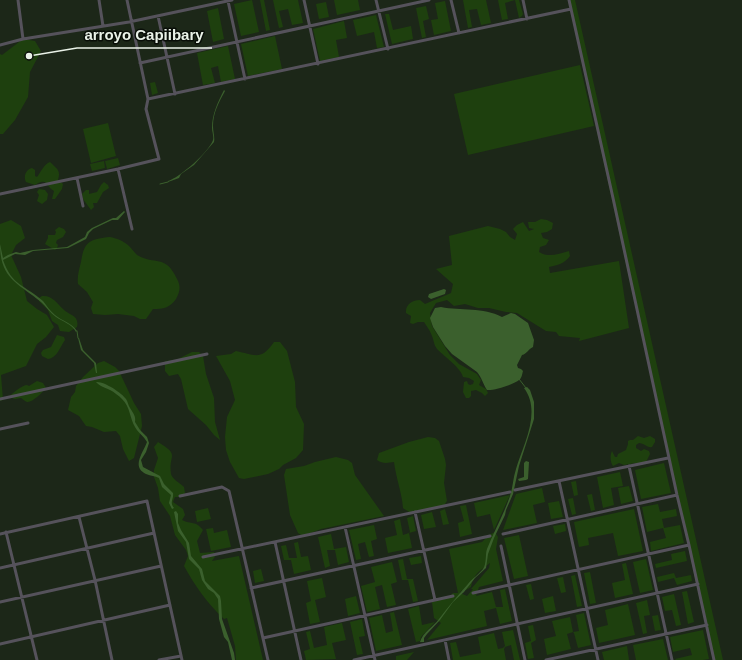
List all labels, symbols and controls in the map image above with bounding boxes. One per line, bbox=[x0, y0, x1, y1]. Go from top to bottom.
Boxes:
callout: arroyo Capiibary bbox=[77, 21, 212, 48]
text: arroyo Capiibary bbox=[84, 26, 204, 43]

